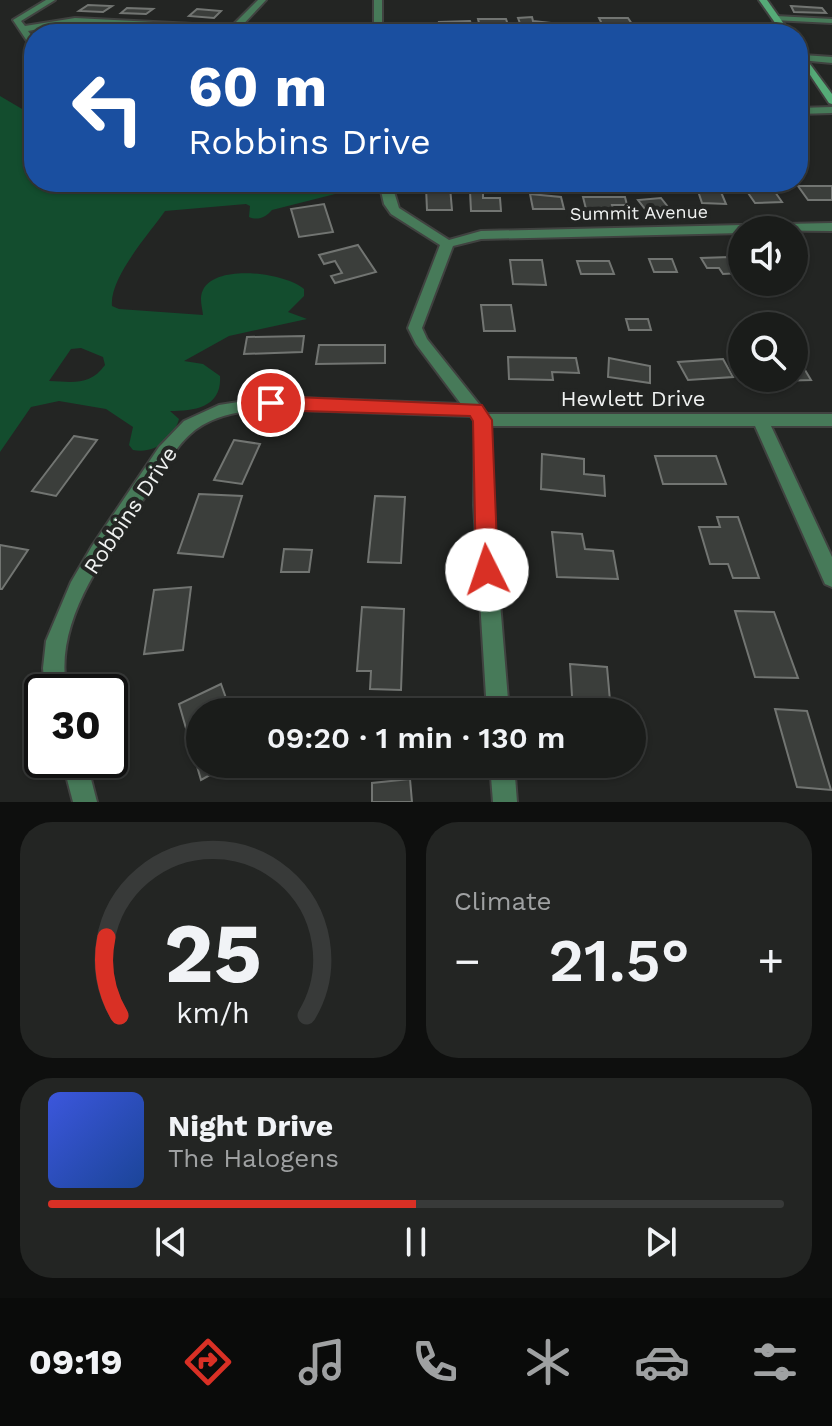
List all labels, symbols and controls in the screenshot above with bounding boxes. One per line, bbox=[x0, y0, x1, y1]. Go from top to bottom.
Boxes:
text: 60 m bbox=[188, 54, 327, 120]
icon: left bbox=[56, 56, 160, 160]
text: Robbins Drive bbox=[188, 121, 431, 163]
street label: Summit Avenue bbox=[570, 201, 708, 224]
map controls bbox=[728, 216, 808, 392]
button: sound bbox=[728, 216, 808, 296]
button: search bbox=[728, 312, 808, 392]
pin bbox=[237, 369, 305, 437]
icon: arrive bbox=[249, 381, 293, 425]
street label: Hewlett Drive bbox=[560, 386, 706, 411]
street label: Robbins Drive bbox=[79, 442, 182, 579]
position arrow bbox=[445, 528, 529, 612]
speed limit sign: 30 bbox=[24, 674, 128, 778]
text: 09:20 · 1 min · 130 m bbox=[267, 720, 565, 755]
text: Climate bbox=[454, 886, 552, 916]
text: 25 bbox=[164, 905, 262, 1002]
text: 21.5° bbox=[548, 925, 690, 996]
text: − bbox=[454, 935, 481, 987]
text: + bbox=[757, 935, 784, 987]
text: km/h bbox=[176, 996, 250, 1030]
text: Night Drive bbox=[168, 1108, 333, 1143]
text: The Halogens bbox=[168, 1143, 339, 1173]
icon: previous bbox=[149, 1220, 193, 1264]
icon: pause bbox=[394, 1220, 438, 1264]
icon: next bbox=[639, 1220, 683, 1264]
icon: directions bbox=[180, 1334, 236, 1390]
icon: music bbox=[294, 1334, 350, 1390]
icon: phone bbox=[407, 1334, 463, 1390]
icon: climate bbox=[520, 1334, 576, 1390]
icon: car bbox=[634, 1334, 690, 1390]
icon: filters bbox=[747, 1334, 803, 1390]
text: 09:19 bbox=[29, 1341, 123, 1383]

